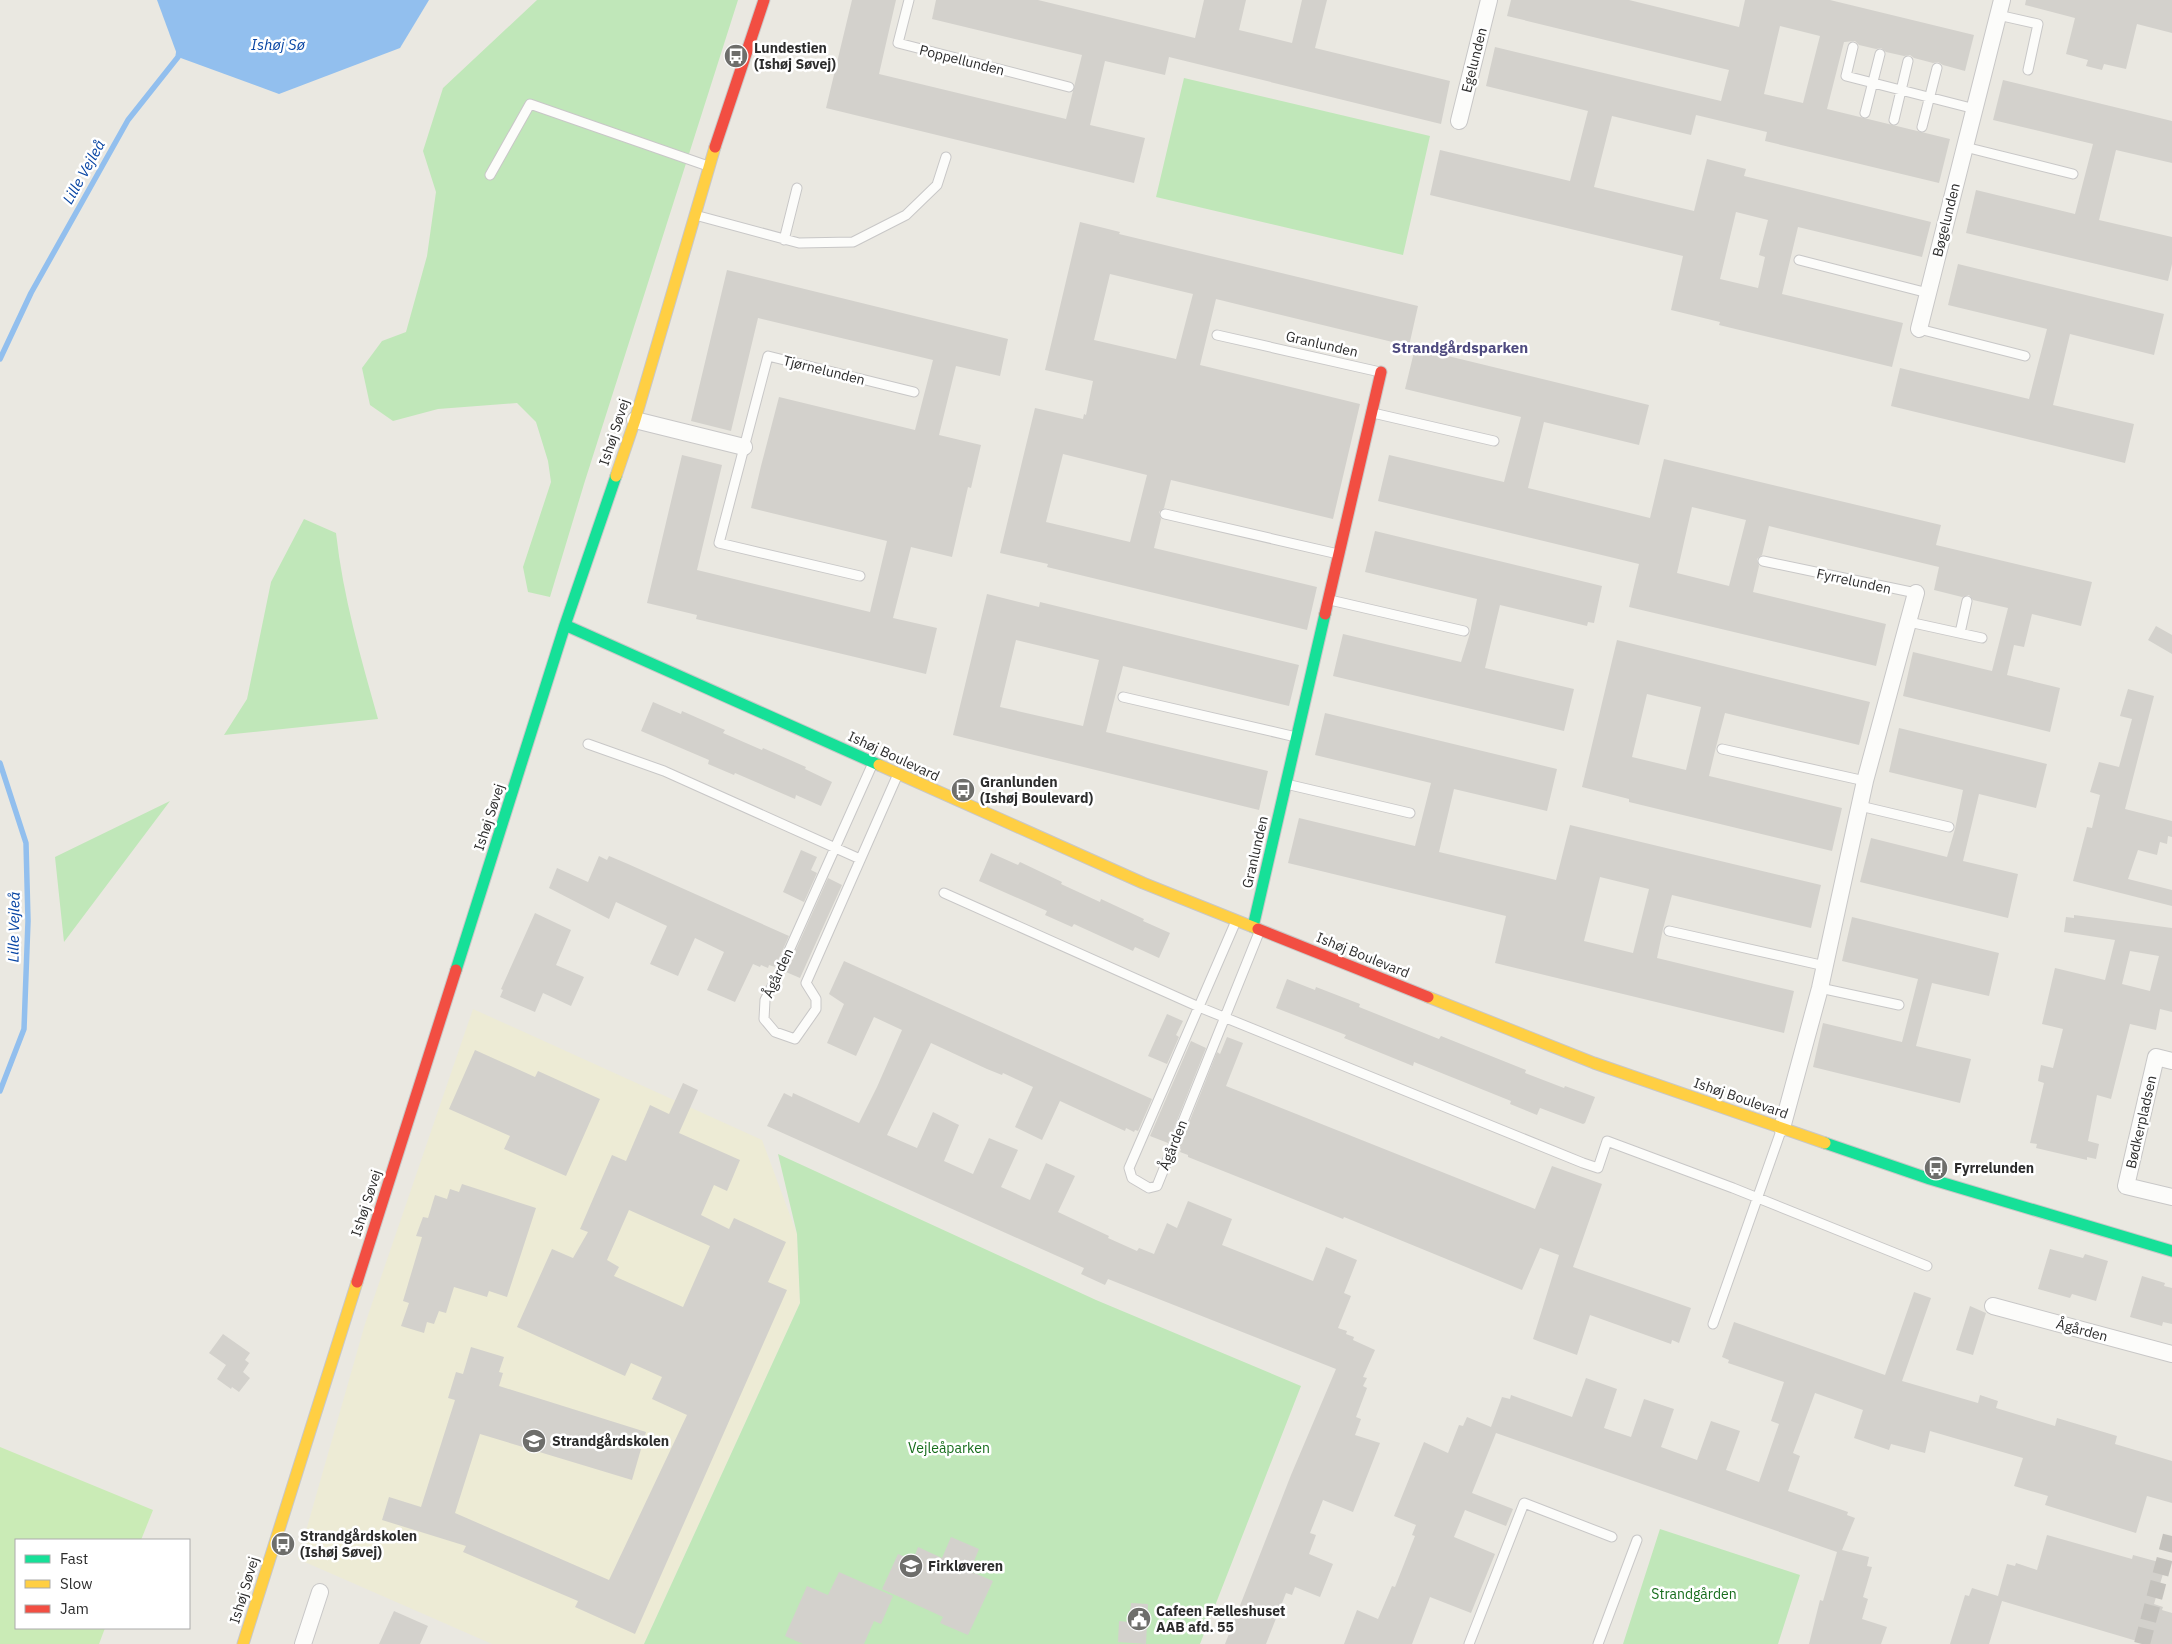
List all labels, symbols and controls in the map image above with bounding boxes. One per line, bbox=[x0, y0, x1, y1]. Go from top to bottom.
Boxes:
street label: Egelunden bbox=[1457, 26, 1491, 94]
water label: Ishøj Sø bbox=[251, 35, 306, 54]
place label: Lundestien (Ishøj Søvej) bbox=[754, 39, 836, 73]
street label: Poppellunden bbox=[918, 41, 1006, 79]
bus stop icon: Lundestien (Ishøj Søvej) bbox=[723, 43, 749, 69]
water label: Lille Vejleå bbox=[58, 136, 109, 207]
street label: Bøgelunden bbox=[1928, 181, 1964, 259]
street label: Granlunden bbox=[1284, 327, 1360, 361]
district label: Strandgårdsparken bbox=[1392, 338, 1528, 357]
street label: Tjørnelunden bbox=[781, 351, 867, 389]
street label: Ishøj Søvej bbox=[595, 396, 633, 468]
street label: Fyrrelunden bbox=[1815, 564, 1893, 598]
street label: Ishøj Boulevard bbox=[845, 727, 943, 785]
place label: Granlunden (Ishøj Boulevard) bbox=[980, 773, 1093, 807]
bus stop icon: Granlunden (Ishøj Boulevard) bbox=[950, 777, 976, 803]
street label: Ishøj Søvej bbox=[470, 781, 508, 853]
street label: Granlunden bbox=[1238, 814, 1272, 890]
water label: Lille Vejleå bbox=[3, 891, 24, 962]
street label: Ishøj Boulevard bbox=[1314, 928, 1412, 982]
street label: Ågården bbox=[758, 945, 797, 1001]
street label: Ishøj Boulevard bbox=[1691, 1073, 1791, 1123]
street label: Bødkerpladsen bbox=[2122, 1074, 2160, 1170]
street label: Ågården bbox=[1154, 1117, 1191, 1173]
bus stop icon: Fyrrelunden bbox=[1923, 1155, 1949, 1181]
place label: Fyrrelunden bbox=[1954, 1159, 2034, 1177]
street label: Ishøj Søvej bbox=[347, 1167, 385, 1239]
street label: Ågården bbox=[2054, 1314, 2110, 1346]
school or university icon: Strandgårdskolen bbox=[521, 1428, 547, 1454]
place label: Strandgårdskolen bbox=[552, 1432, 669, 1450]
park label: Vejleåparken bbox=[908, 1439, 990, 1457]
place label: Strandgårdskolen (Ishøj Søvej) bbox=[300, 1527, 417, 1561]
bus stop icon: Strandgårdskolen (Ishøj Søvej) bbox=[270, 1531, 296, 1557]
legend bbox=[15, 1539, 190, 1629]
text: Fast bbox=[60, 1549, 88, 1568]
school or university icon: Firkløveren bbox=[898, 1553, 924, 1579]
street label: Ishøj Søvej bbox=[225, 1554, 263, 1626]
place label: Firkløveren bbox=[928, 1557, 1003, 1575]
text: Slow bbox=[60, 1574, 93, 1593]
park label: Strandgården bbox=[1651, 1585, 1737, 1603]
text: Jam bbox=[60, 1599, 89, 1618]
place label: Cafeen Fælleshuset AAB afd. 55 bbox=[1156, 1602, 1285, 1636]
public building icon: Cafeen Fælleshuset AAB afd. 55 bbox=[1126, 1606, 1152, 1632]

